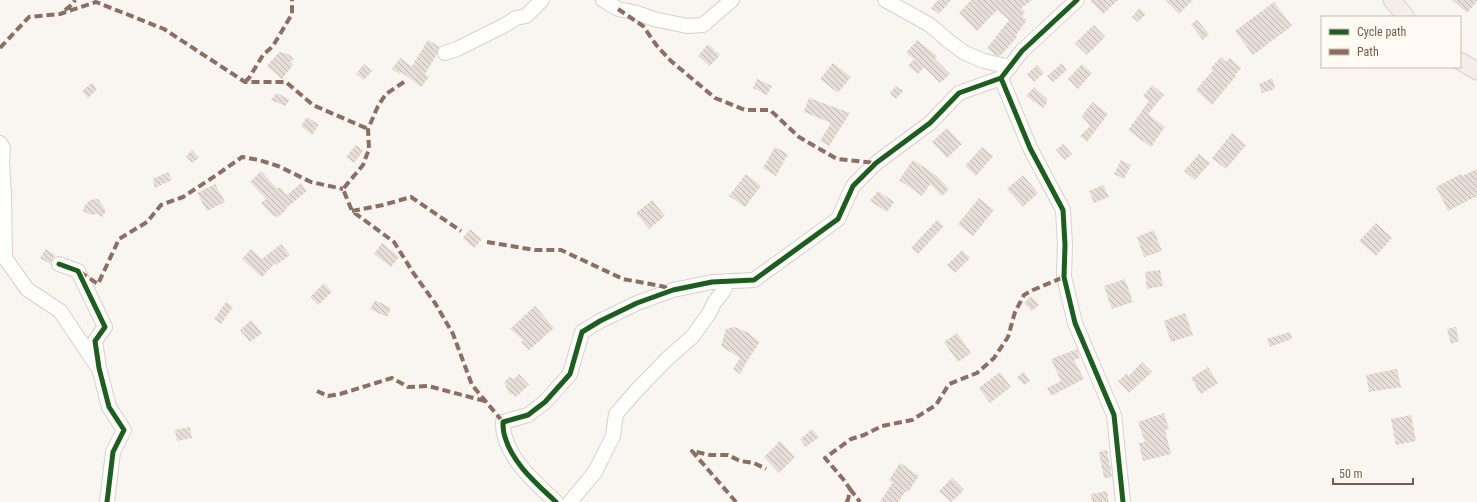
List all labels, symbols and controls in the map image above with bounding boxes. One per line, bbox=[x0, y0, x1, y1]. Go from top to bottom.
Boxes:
legend bbox=[1321, 16, 1461, 68]
text: Cycle path bbox=[1357, 25, 1407, 39]
text: Path bbox=[1357, 45, 1379, 59]
scale bar bbox=[1333, 460, 1413, 486]
text: 50 m bbox=[1339, 467, 1363, 481]

